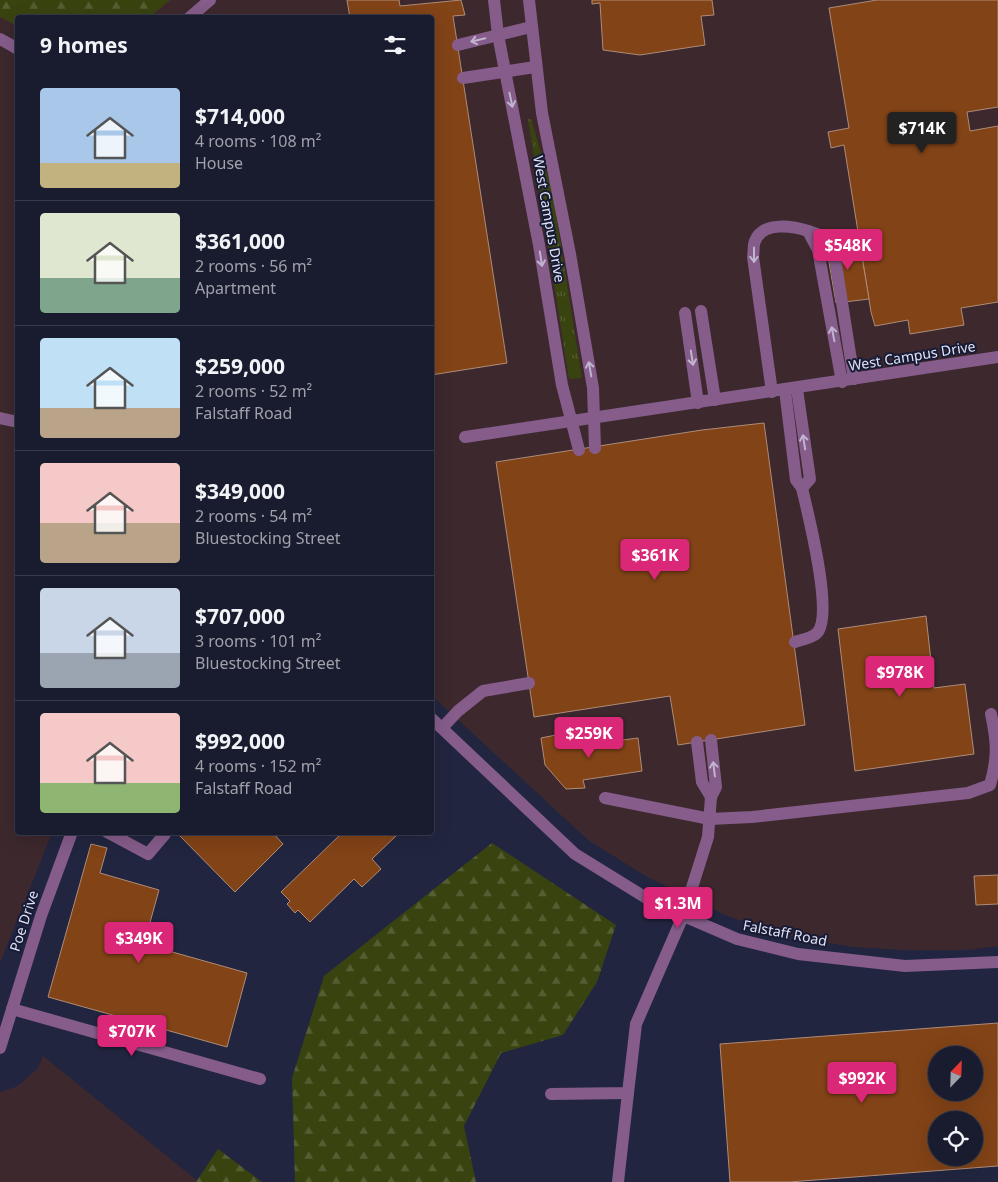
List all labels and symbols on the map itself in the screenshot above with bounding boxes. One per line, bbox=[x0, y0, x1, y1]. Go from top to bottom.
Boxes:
one-way arrow bbox=[470, 36, 486, 45]
one-way arrow bbox=[507, 91, 516, 107]
pin: $714K bbox=[887, 112, 957, 154]
street label: West Campus Drive bbox=[529, 154, 570, 284]
pin: $548K bbox=[813, 228, 883, 271]
one-way arrow bbox=[749, 246, 759, 263]
one-way arrow bbox=[536, 251, 546, 267]
one-way arrow bbox=[828, 326, 837, 342]
street label: West Campus Drive bbox=[847, 336, 977, 375]
one-way arrow bbox=[687, 350, 697, 366]
one-way arrow bbox=[584, 362, 594, 378]
one-way arrow bbox=[799, 435, 809, 451]
pin: $361K bbox=[620, 538, 690, 581]
pin: $978K bbox=[865, 656, 935, 698]
pin: $259K bbox=[554, 716, 624, 759]
one-way arrow bbox=[709, 762, 719, 778]
pin: $1.3M bbox=[643, 886, 713, 929]
street label: Poe Drive bbox=[5, 888, 42, 954]
street label: Falstaff Road bbox=[741, 915, 829, 950]
pin: $349K bbox=[104, 922, 174, 964]
pin: $707K bbox=[97, 1014, 167, 1057]
north arrow bbox=[928, 1046, 982, 1101]
pin: $992K bbox=[827, 1062, 897, 1104]

